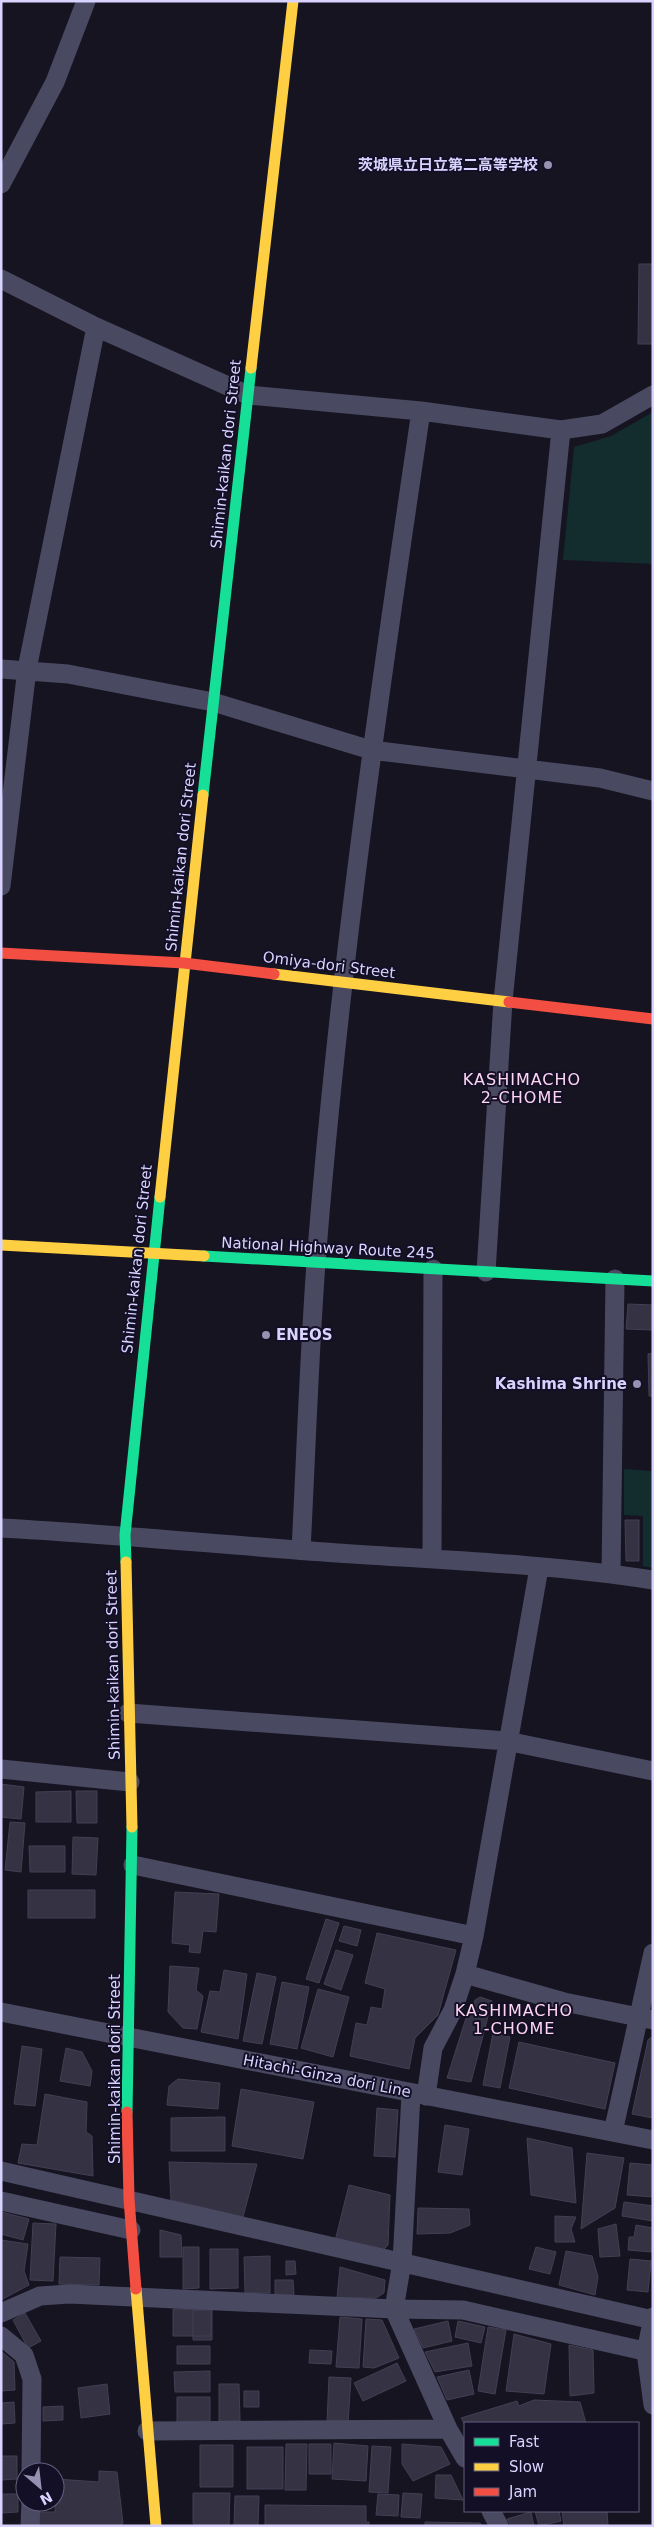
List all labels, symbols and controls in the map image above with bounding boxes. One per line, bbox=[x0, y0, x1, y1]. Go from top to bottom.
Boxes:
place label: 茨城県立日立第二高等学校 bbox=[358, 156, 538, 174]
marker: 茨城県立日立第二高等学校 bbox=[542, 159, 554, 171]
street label: Shimin-kaikan dori Street bbox=[207, 358, 245, 549]
street label: Shimin-kaikan dori Street bbox=[162, 761, 200, 952]
street label: Omiya-dori Street bbox=[262, 948, 396, 982]
district label: KASHIMACHO 2-CHOME bbox=[463, 1070, 581, 1107]
street label: Shimin-kaikan dori Street bbox=[118, 1163, 156, 1354]
street label: National Highway Route 245 bbox=[221, 1233, 435, 1263]
place label: ENEOS bbox=[276, 1326, 333, 1344]
marker: ENEOS bbox=[260, 1329, 272, 1341]
place label: Kashima Shrine bbox=[495, 1375, 627, 1393]
marker: Kashima Shrine bbox=[631, 1378, 643, 1390]
street label: Shimin-kaikan dori Street bbox=[102, 1570, 124, 1760]
street label: Shimin-kaikan dori Street bbox=[106, 1974, 124, 2164]
district label: KASHIMACHO 1-CHOME bbox=[455, 2001, 573, 2038]
street label: Hitachi-Ginza dori Line bbox=[242, 2051, 412, 2101]
legend bbox=[464, 2422, 639, 2512]
text: Fast bbox=[509, 2433, 539, 2451]
text: Slow bbox=[509, 2458, 544, 2476]
north arrow bbox=[15, 2462, 65, 2512]
text: Jam bbox=[508, 2483, 537, 2501]
text: N bbox=[37, 2489, 55, 2508]

